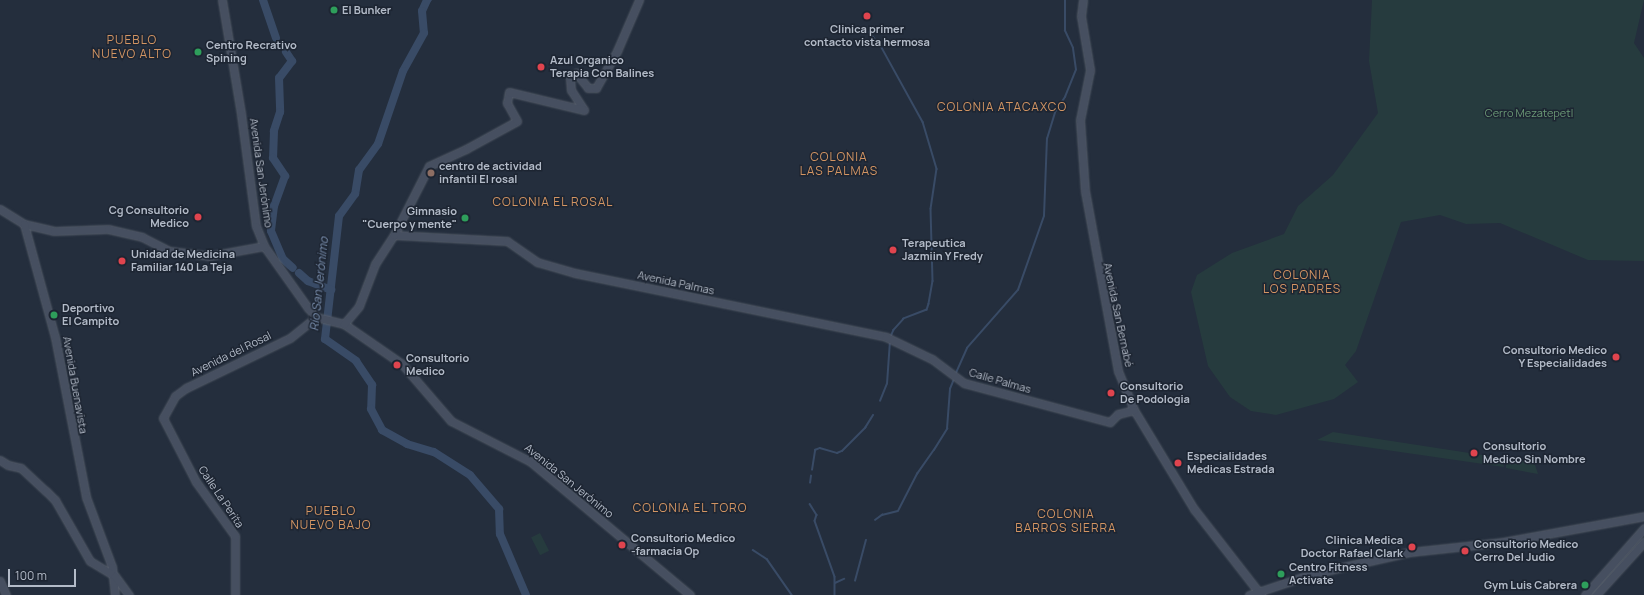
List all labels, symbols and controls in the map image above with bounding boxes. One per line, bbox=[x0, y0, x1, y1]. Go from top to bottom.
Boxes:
place label: El Bunker bbox=[342, 3, 391, 17]
marker: El Bunker bbox=[329, 5, 339, 15]
marker: Clinica primer contacto vista hermosa bbox=[861, 10, 873, 22]
place label: Clinica primer contacto vista hermosa bbox=[804, 23, 930, 49]
district label: PUEBLO NUEVO ALTO bbox=[92, 33, 172, 61]
place label: Centro Recrativo Spining bbox=[206, 39, 297, 65]
marker: Centro Recrativo Spining bbox=[193, 47, 203, 57]
place label: Azul Organico Terapia Con Balines bbox=[550, 54, 654, 80]
marker: Azul Organico Terapia Con Balines bbox=[535, 61, 547, 73]
district label: COLONIA ATACAXCO bbox=[937, 100, 1067, 114]
park label: Cerro Mezatepetl bbox=[1485, 106, 1573, 120]
street label: Avenida San Jerónimo bbox=[247, 117, 275, 229]
district label: COLONIA LAS PALMAS bbox=[800, 150, 878, 178]
place label: centro de actividad infantil El rosal bbox=[439, 160, 542, 186]
marker: centro de actividad infantil El rosal bbox=[426, 168, 436, 178]
district label: COLONIA EL ROSAL bbox=[492, 195, 614, 209]
place label: Cg Consultorio Medico bbox=[109, 204, 189, 230]
place label: Gimnasio "Cuerpo y mente" bbox=[362, 205, 457, 231]
marker: Cg Consultorio Medico bbox=[192, 211, 204, 223]
marker: Gimnasio "Cuerpo y mente" bbox=[460, 213, 470, 223]
water label: Río San Jerónimo bbox=[307, 236, 331, 332]
place label: Terapeutica Jazmiin Y Fredy bbox=[902, 237, 983, 263]
marker: Terapeutica Jazmiin Y Fredy bbox=[887, 244, 899, 256]
place label: Unidad de Medicina Familiar 140 La Teja bbox=[131, 248, 235, 274]
marker: Unidad de Medicina Familiar 140 La Teja bbox=[116, 255, 128, 267]
street label: Avenida San Bernabé bbox=[1100, 262, 1136, 368]
street label: Avenida Palmas bbox=[636, 268, 716, 298]
district label: COLONIA LOS PADRES bbox=[1263, 268, 1341, 296]
place label: Deportivo El Campito bbox=[62, 302, 119, 328]
marker: Deportivo El Campito bbox=[49, 310, 59, 320]
street label: Avenida del Rosal bbox=[189, 329, 273, 379]
street label: Avenida Buenavista bbox=[60, 335, 90, 435]
place label: Consultorio Medico Y Especialidades bbox=[1503, 344, 1607, 370]
marker: Consultorio Medico Y Especialidades bbox=[1610, 351, 1622, 363]
place label: Consultorio Medico bbox=[406, 352, 469, 378]
marker: Consultorio Medico bbox=[391, 359, 403, 371]
street label: Calle Palmas bbox=[967, 366, 1033, 396]
place label: Consultorio De Podologia bbox=[1120, 380, 1190, 406]
marker: Consultorio De Podologia bbox=[1105, 387, 1117, 399]
place label: Consultorio Medico Sin Nombre bbox=[1483, 440, 1586, 466]
street label: Avenida San Jerónimo bbox=[522, 441, 616, 521]
marker: Consultorio Medico Sin Nombre bbox=[1468, 447, 1480, 459]
place label: Especialidades Medicas Estrada bbox=[1187, 450, 1274, 476]
marker: Especialidades Medicas Estrada bbox=[1172, 457, 1184, 469]
street label: Calle La Perita bbox=[195, 464, 247, 530]
district label: COLONIA EL TORO bbox=[632, 501, 748, 515]
district label: PUEBLO NUEVO BAJO bbox=[291, 504, 371, 532]
district label: COLONIA BARROS SIERRA bbox=[1015, 507, 1117, 535]
place label: Consultorio Medico -farmacia Op bbox=[631, 532, 735, 558]
place label: Clinica Medica Doctor Rafael Clark bbox=[1301, 534, 1403, 560]
place label: Consultorio Medico Cerro Del Judio bbox=[1474, 538, 1578, 564]
marker: Consultorio Medico -farmacia Op bbox=[616, 539, 628, 551]
marker: Clinica Medica Doctor Rafael Clark bbox=[1406, 541, 1418, 553]
marker: Consultorio Medico Cerro Del Judio bbox=[1459, 545, 1471, 557]
scale bar bbox=[10, 561, 78, 587]
place label: Centro Fitness Activate bbox=[1289, 561, 1367, 587]
text: 100 m bbox=[15, 567, 47, 584]
marker: Centro Fitness Activate bbox=[1276, 569, 1286, 579]
place label: Gym Luis Cabrera bbox=[1484, 578, 1577, 592]
marker: Gym Luis Cabrera bbox=[1580, 580, 1590, 590]

